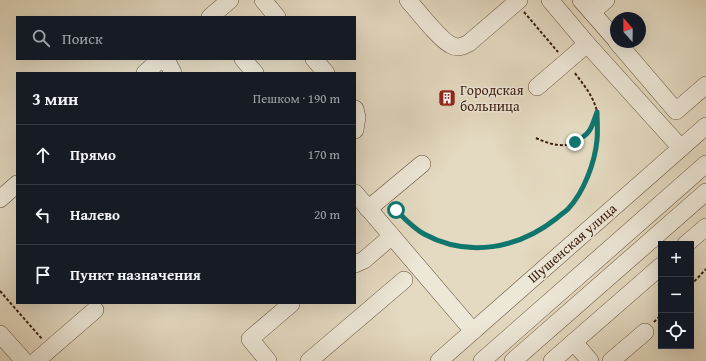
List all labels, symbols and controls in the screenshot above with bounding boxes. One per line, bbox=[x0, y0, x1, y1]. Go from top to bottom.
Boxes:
north arrow bbox=[610, 12, 646, 48]
search box bbox=[16, 16, 356, 60]
icon: search bbox=[30, 27, 52, 49]
text: Поиск bbox=[62, 28, 103, 49]
place label: Городская больница bbox=[460, 80, 524, 116]
text: 3 мин bbox=[32, 86, 78, 111]
building icon: Городская больница bbox=[437, 88, 457, 108]
text: Пешком · 190 m bbox=[253, 89, 340, 108]
route end bbox=[566, 133, 584, 151]
icon: ahead bbox=[32, 144, 54, 166]
text: Прямо bbox=[70, 144, 116, 165]
text: 170 m bbox=[308, 145, 340, 164]
street label: Шушенская улица bbox=[523, 198, 621, 287]
route start bbox=[387, 201, 405, 219]
icon: left bbox=[32, 204, 54, 226]
text: Налево bbox=[70, 204, 120, 225]
text: 20 m bbox=[314, 205, 340, 224]
map controls bbox=[658, 241, 694, 349]
button: + bbox=[658, 241, 694, 277]
icon: arrive bbox=[32, 264, 54, 286]
text: Пункт назначения bbox=[70, 264, 201, 285]
button: − bbox=[658, 277, 694, 313]
button: locate bbox=[658, 313, 694, 349]

